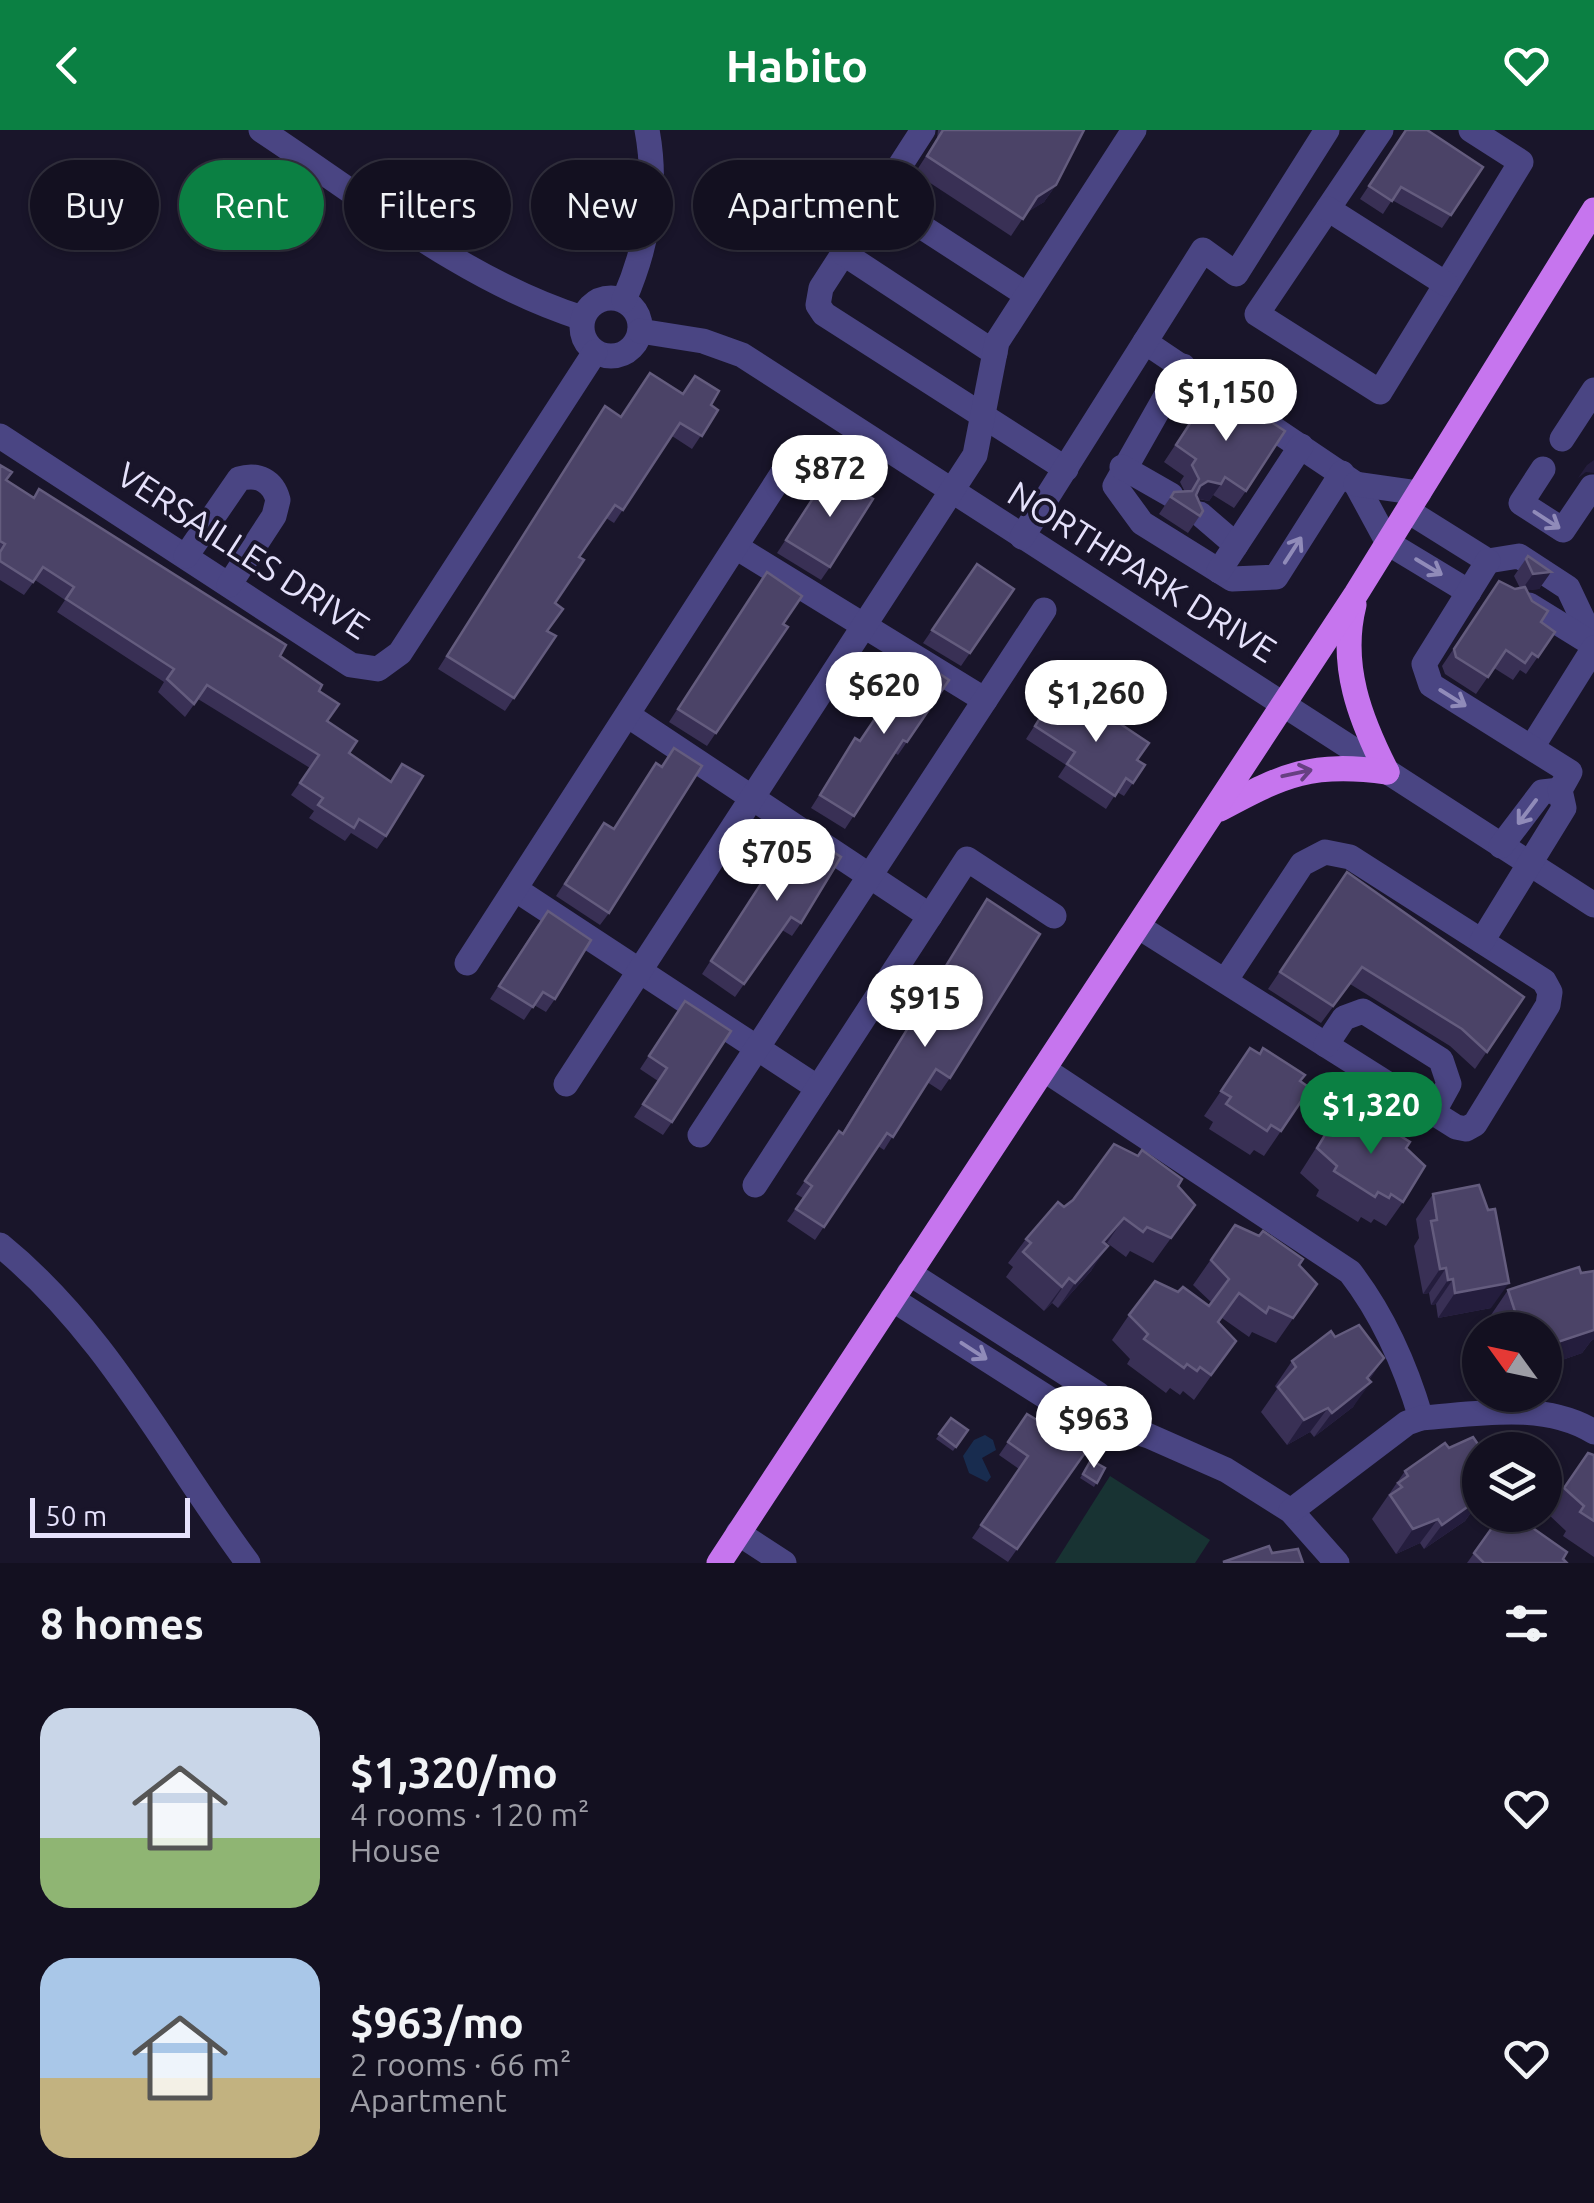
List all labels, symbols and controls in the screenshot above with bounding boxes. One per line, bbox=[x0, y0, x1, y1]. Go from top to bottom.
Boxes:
icon: back bbox=[40, 38, 95, 93]
icon: heart bbox=[1499, 38, 1554, 93]
text: Habito bbox=[726, 40, 868, 91]
chip: Buy bbox=[30, 160, 159, 250]
chip: Rent bbox=[179, 160, 324, 250]
chip: Filters bbox=[344, 160, 511, 250]
chip: New bbox=[531, 160, 673, 250]
chip: Apartment bbox=[693, 160, 934, 250]
pin: $1,150 bbox=[1145, 359, 1307, 444]
text: $1,150 bbox=[1177, 373, 1275, 409]
pin: $872 bbox=[771, 435, 889, 520]
text: $872 bbox=[794, 449, 866, 485]
street label: VERSAILLES DRIVE bbox=[110, 454, 377, 647]
street label: NORTHPARK DRIVE bbox=[1001, 472, 1284, 670]
one-way arrow bbox=[1532, 509, 1560, 530]
one-way arrow bbox=[1282, 536, 1303, 565]
one-way arrow bbox=[1414, 557, 1443, 577]
pin: $620 bbox=[825, 652, 943, 737]
pin: $1,260 bbox=[1015, 660, 1177, 745]
text: $620 bbox=[848, 666, 920, 702]
text: $1,260 bbox=[1047, 674, 1145, 710]
one-way arrow bbox=[1438, 688, 1467, 708]
one-way arrow bbox=[1280, 763, 1312, 782]
one-way arrow bbox=[1516, 798, 1537, 825]
pin: $705 bbox=[718, 819, 836, 904]
text: $705 bbox=[741, 833, 813, 869]
pin: $915 bbox=[866, 965, 984, 1050]
text: $915 bbox=[889, 979, 961, 1015]
pin: $1,320 bbox=[1290, 1072, 1452, 1157]
text: $1,320 bbox=[1322, 1086, 1420, 1122]
north arrow bbox=[1462, 1312, 1562, 1412]
map controls bbox=[1462, 1312, 1562, 1532]
one-way arrow bbox=[959, 1341, 988, 1362]
pin: $963 bbox=[1035, 1386, 1153, 1471]
text: $963 bbox=[1058, 1400, 1130, 1436]
button: layers bbox=[1462, 1432, 1562, 1532]
scale bar bbox=[30, 1493, 190, 1538]
text: 50 m bbox=[45, 1500, 107, 1531]
icon: filters bbox=[1499, 1596, 1554, 1651]
text: 8 homes bbox=[40, 1600, 204, 1647]
icon: home bbox=[120, 1748, 240, 1868]
text: $1,320/mo bbox=[350, 1749, 558, 1796]
icon: heart bbox=[1499, 1781, 1554, 1836]
text: 4 rooms · 120 m² bbox=[350, 1796, 590, 1832]
text: House bbox=[350, 1832, 441, 1868]
icon: home bbox=[120, 1998, 240, 2118]
text: $963/mo bbox=[350, 1999, 524, 2046]
icon: heart bbox=[1499, 2031, 1554, 2086]
text: 2 rooms · 66 m² bbox=[350, 2046, 571, 2082]
text: Apartment bbox=[350, 2082, 507, 2118]

